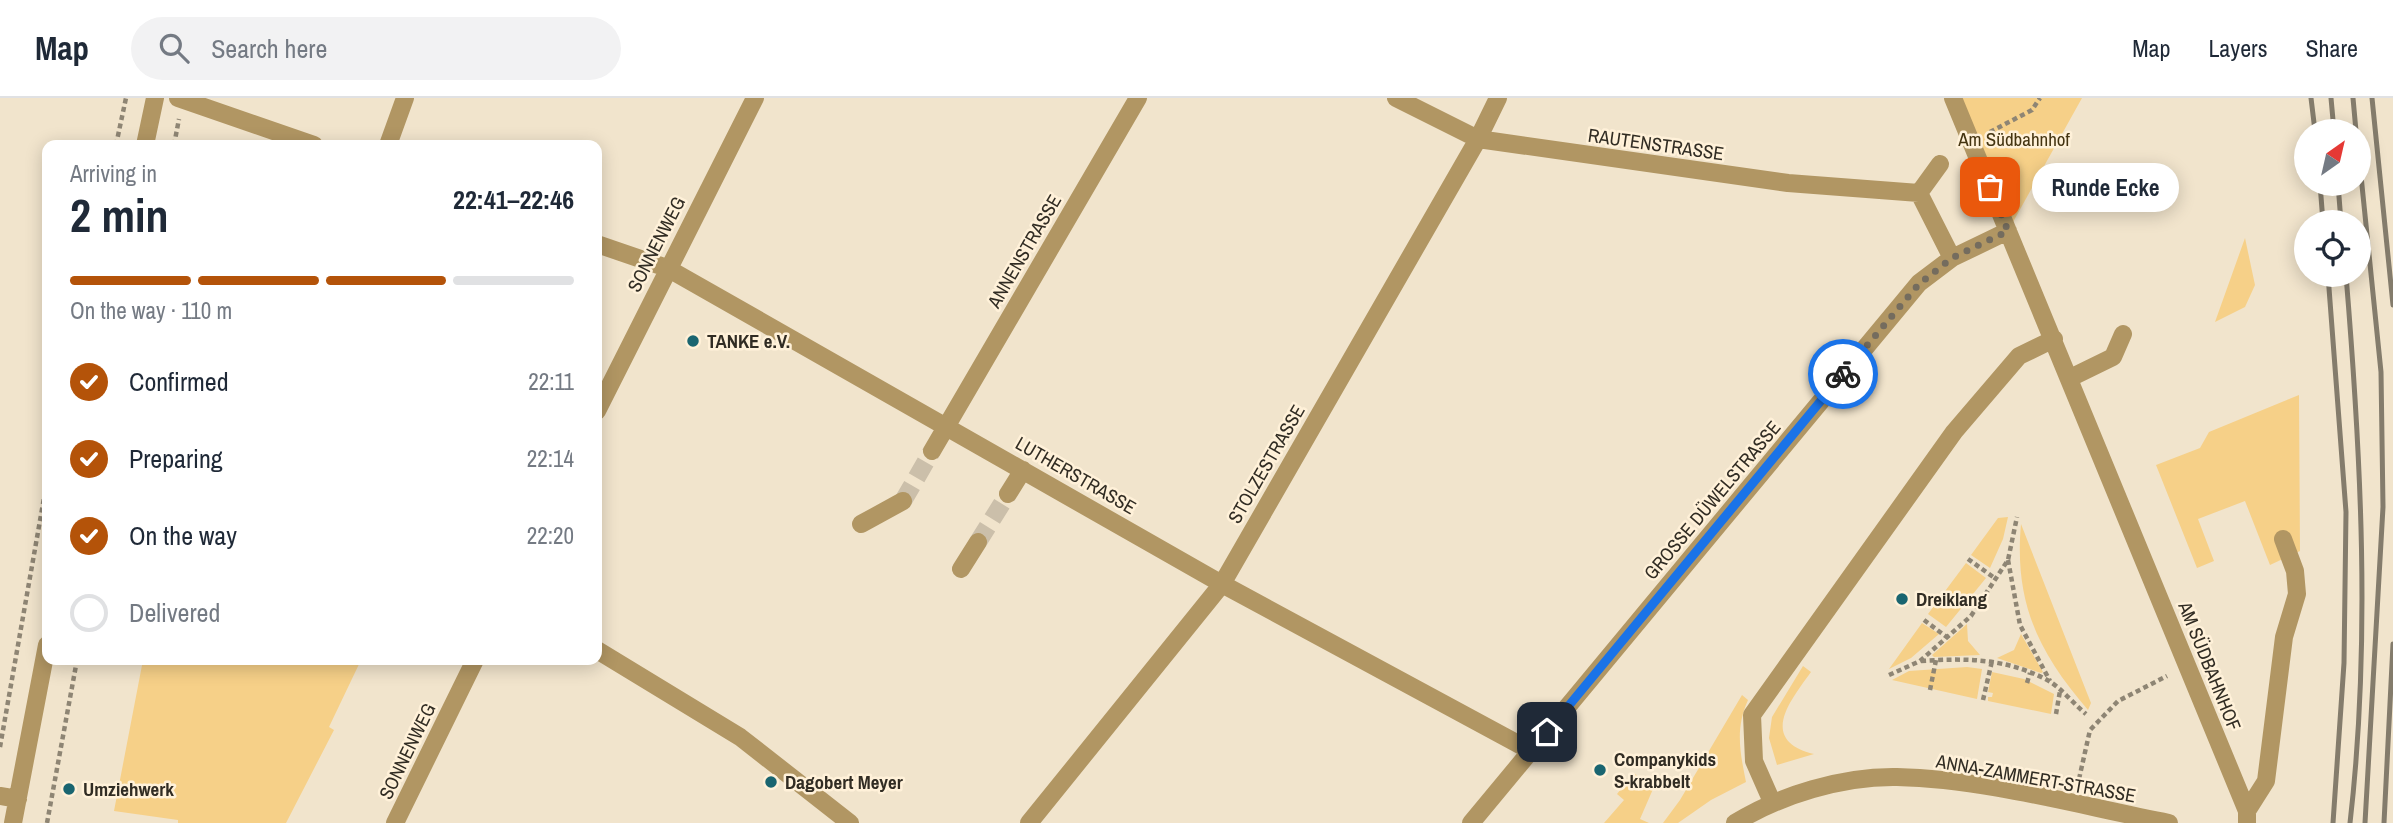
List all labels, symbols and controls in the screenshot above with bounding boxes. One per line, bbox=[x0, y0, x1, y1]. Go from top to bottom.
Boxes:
search box bbox=[131, 17, 621, 80]
text: Map bbox=[35, 26, 89, 70]
icon: search bbox=[155, 29, 193, 67]
text: Search here bbox=[211, 31, 327, 66]
text: Map bbox=[2132, 32, 2170, 64]
text: Layers bbox=[2208, 32, 2267, 64]
text: Share bbox=[2305, 32, 2358, 64]
north arrow bbox=[2294, 119, 2371, 196]
map controls bbox=[2294, 119, 2371, 287]
street label: RAUTENSTRASSE bbox=[1586, 122, 1726, 166]
park label: Am Südbahnhof bbox=[1957, 126, 2071, 152]
pin bbox=[1960, 157, 2020, 217]
text: Arriving in bbox=[70, 158, 157, 189]
callout: Runde Ecke bbox=[2032, 162, 2179, 212]
icon: bag bbox=[1971, 168, 2009, 206]
text: Runde Ecke bbox=[2052, 172, 2159, 203]
text: 22:41–22:46 bbox=[453, 182, 574, 217]
text: 2 min bbox=[70, 184, 169, 246]
street label: ANNENSTRASSE bbox=[980, 189, 1067, 313]
street label: SONNENWEG bbox=[621, 192, 691, 296]
button: locate bbox=[2294, 210, 2371, 287]
text: On the way · 110 m bbox=[70, 295, 232, 326]
place label: TANKE e.V. bbox=[707, 328, 790, 354]
marker: TANKE e.V. bbox=[685, 333, 701, 349]
courier bbox=[1808, 339, 1878, 409]
icon: bike bbox=[1824, 355, 1862, 393]
icon: check bbox=[70, 363, 108, 401]
text: Confirmed bbox=[129, 364, 229, 399]
text: 22:11 bbox=[528, 366, 574, 397]
street label: STOLZESTRASSE bbox=[1221, 400, 1311, 528]
street label: GROSSE DÜWELSTRASSE bbox=[1638, 415, 1786, 585]
street label: LUTHERSTRASSE bbox=[1011, 430, 1141, 520]
icon: check bbox=[70, 440, 108, 478]
text: Preparing bbox=[129, 441, 223, 476]
text: 22:14 bbox=[527, 443, 574, 474]
icon: check bbox=[70, 517, 108, 555]
text: On the way bbox=[129, 518, 237, 553]
text: 22:20 bbox=[527, 520, 574, 551]
place label: Dreiklang bbox=[1916, 586, 1987, 612]
marker: Dreiklang bbox=[1894, 591, 1910, 607]
text: Delivered bbox=[129, 595, 220, 630]
street label: AM SÜDBAHNHOF bbox=[2172, 597, 2248, 734]
street label: SONNENWEG bbox=[373, 699, 441, 803]
pin bbox=[1517, 702, 1577, 762]
icon: home bbox=[1528, 713, 1566, 751]
place label: Companykids S-krabbelt bbox=[1614, 746, 1716, 794]
street label: ANNA-ZAMMERT-STRASSE bbox=[1933, 747, 2138, 808]
marker: Companykids S-krabbelt bbox=[1592, 762, 1608, 778]
place label: Dagobert Meyer bbox=[785, 769, 903, 795]
marker: Dagobert Meyer bbox=[763, 774, 779, 790]
place label: Umziehwerk bbox=[83, 776, 174, 802]
marker: Umziehwerk bbox=[61, 781, 77, 797]

